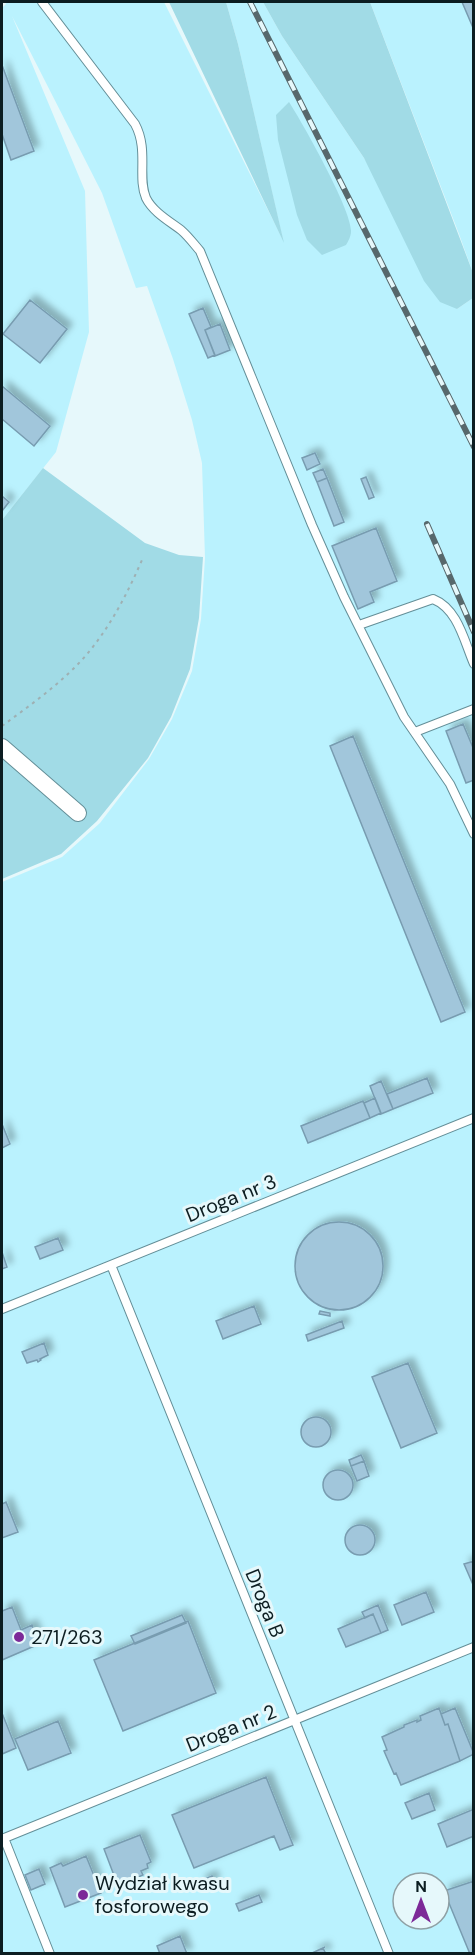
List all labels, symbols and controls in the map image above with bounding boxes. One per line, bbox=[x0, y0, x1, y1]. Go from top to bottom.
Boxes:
street label: Droga nr 3 bbox=[182, 1168, 280, 1228]
street label: Droga B bbox=[240, 1565, 290, 1641]
place label: 271/263 bbox=[31, 1624, 103, 1650]
marker: 271/263 bbox=[12, 1630, 26, 1644]
street label: Droga nr 2 bbox=[182, 1698, 280, 1758]
place label: Wydział kwasu fosforowego bbox=[95, 1870, 230, 1919]
north arrow bbox=[391, 1871, 451, 1931]
text: N bbox=[415, 1876, 427, 1897]
marker: Wydział kwasu fosforowego bbox=[76, 1888, 90, 1902]

